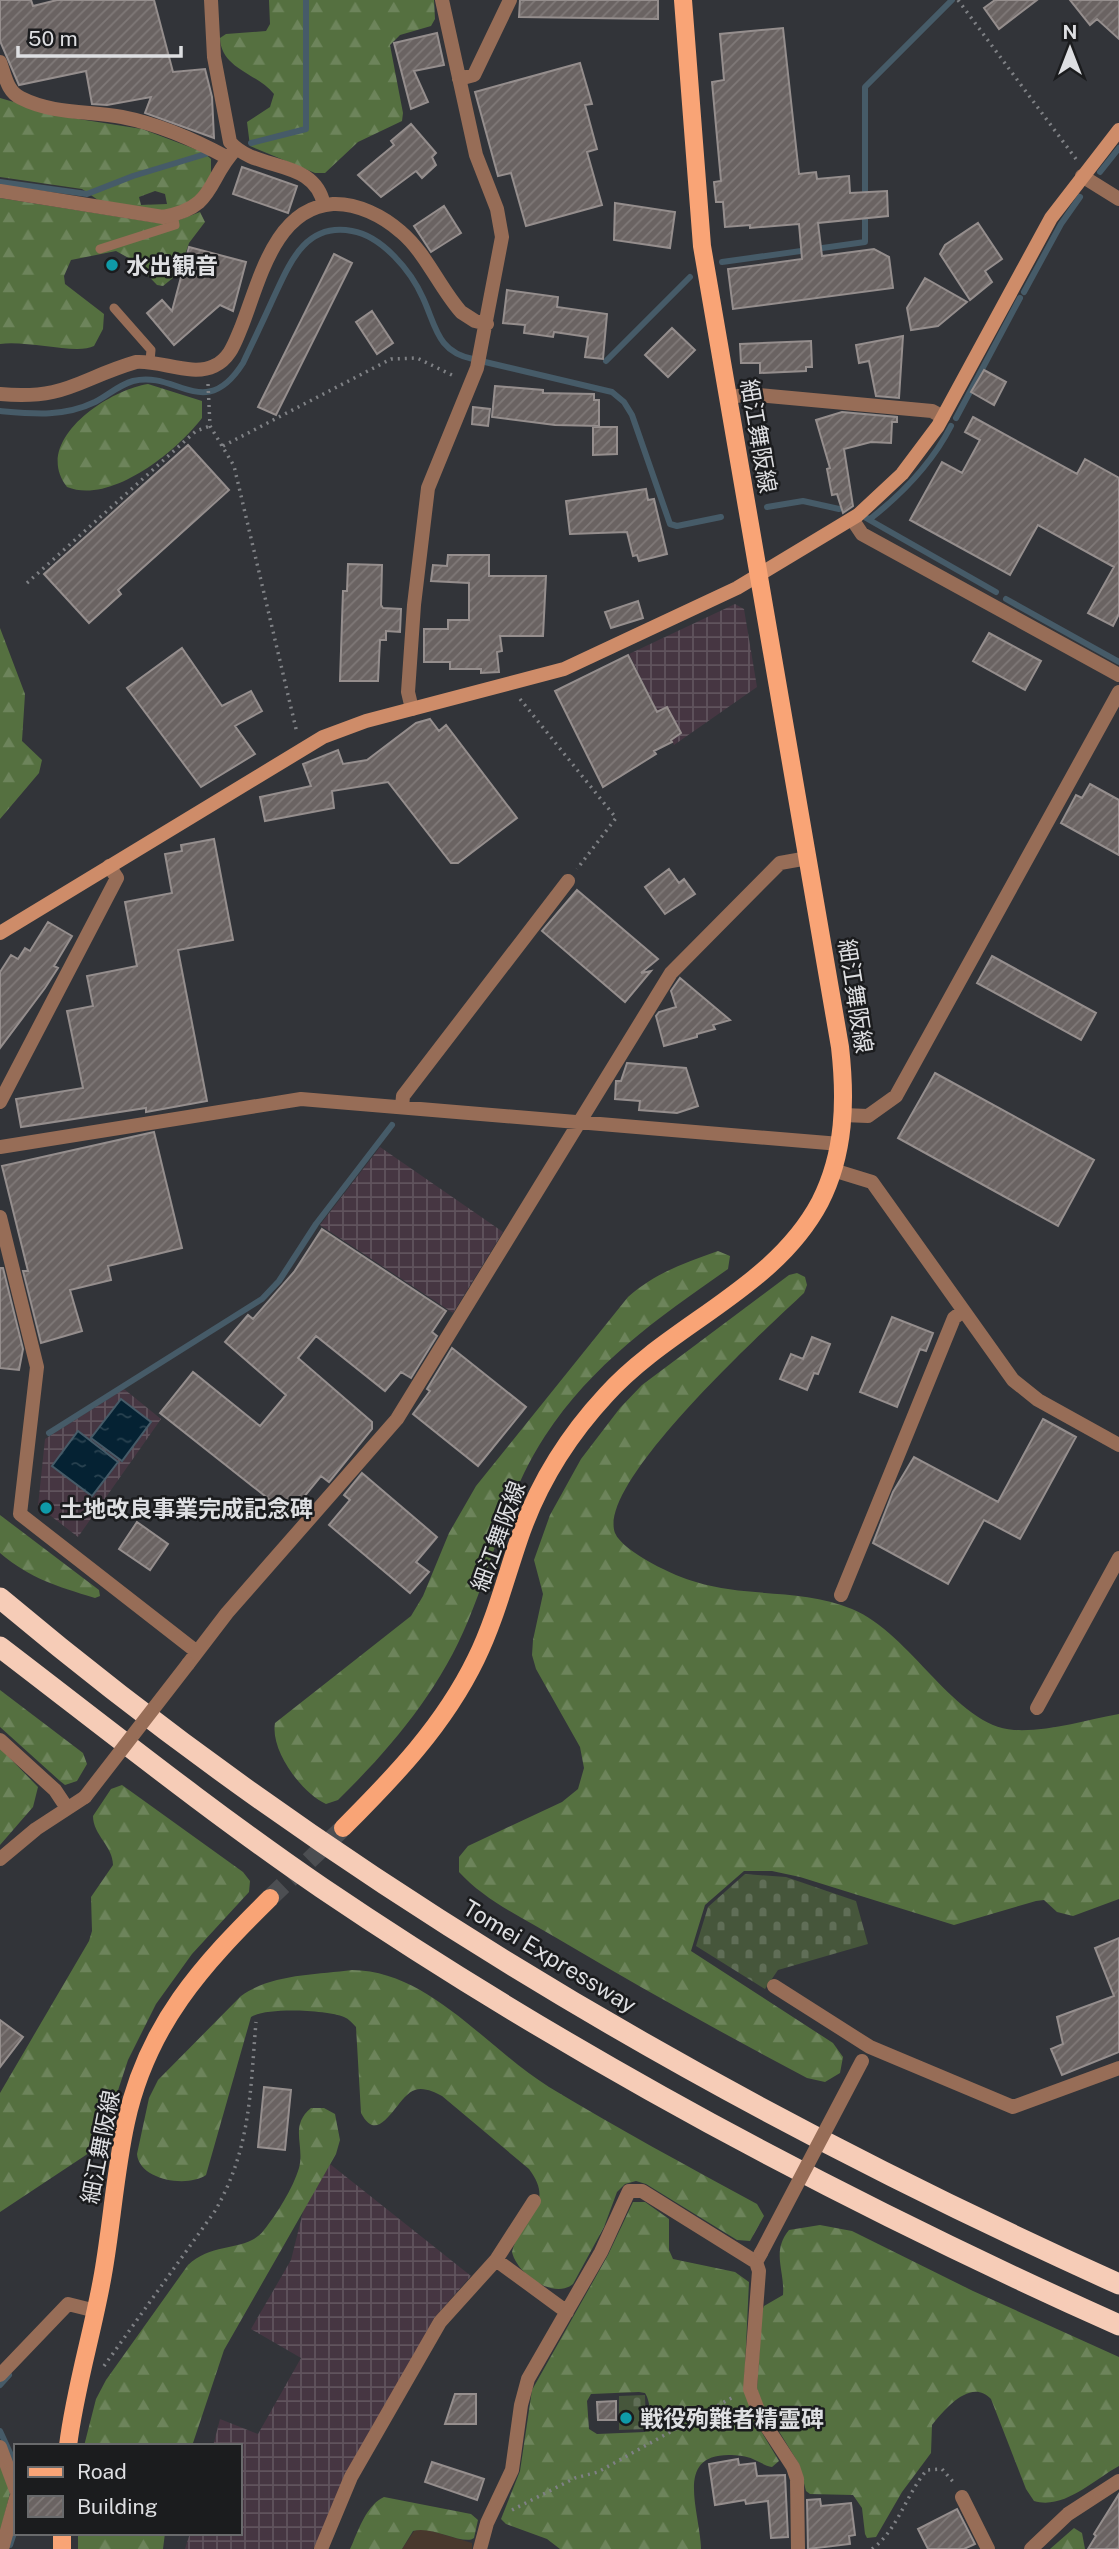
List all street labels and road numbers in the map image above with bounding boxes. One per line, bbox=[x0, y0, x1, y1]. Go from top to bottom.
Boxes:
street label: 細江舞阪線 bbox=[736, 377, 782, 495]
street label: 細江舞阪線 bbox=[834, 937, 878, 1055]
street label: 細江舞阪線 bbox=[466, 1477, 530, 1595]
street label: Tomei Expressway bbox=[459, 1894, 641, 2018]
street label: 細江舞阪線 bbox=[76, 2088, 124, 2206]

